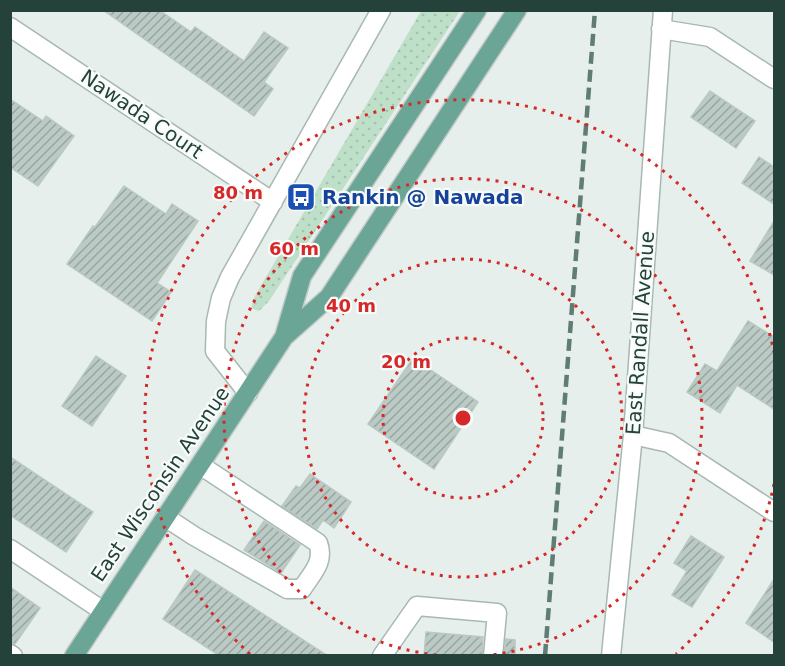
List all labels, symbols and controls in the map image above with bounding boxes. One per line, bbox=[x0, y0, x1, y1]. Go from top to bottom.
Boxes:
street label: Nawada Court bbox=[76, 64, 208, 164]
bus stop icon: Rankin @ Nawada bbox=[285, 181, 317, 213]
text: 80 m bbox=[213, 182, 263, 203]
place label: Rankin @ Nawada bbox=[322, 185, 523, 209]
street label: East Randall Avenue bbox=[621, 230, 659, 436]
text: 60 m bbox=[269, 238, 319, 259]
text: 40 m bbox=[326, 295, 376, 316]
text: 20 m bbox=[381, 351, 431, 372]
street label: East Wisconsin Avenue bbox=[86, 382, 234, 586]
centre of rings bbox=[453, 408, 473, 428]

